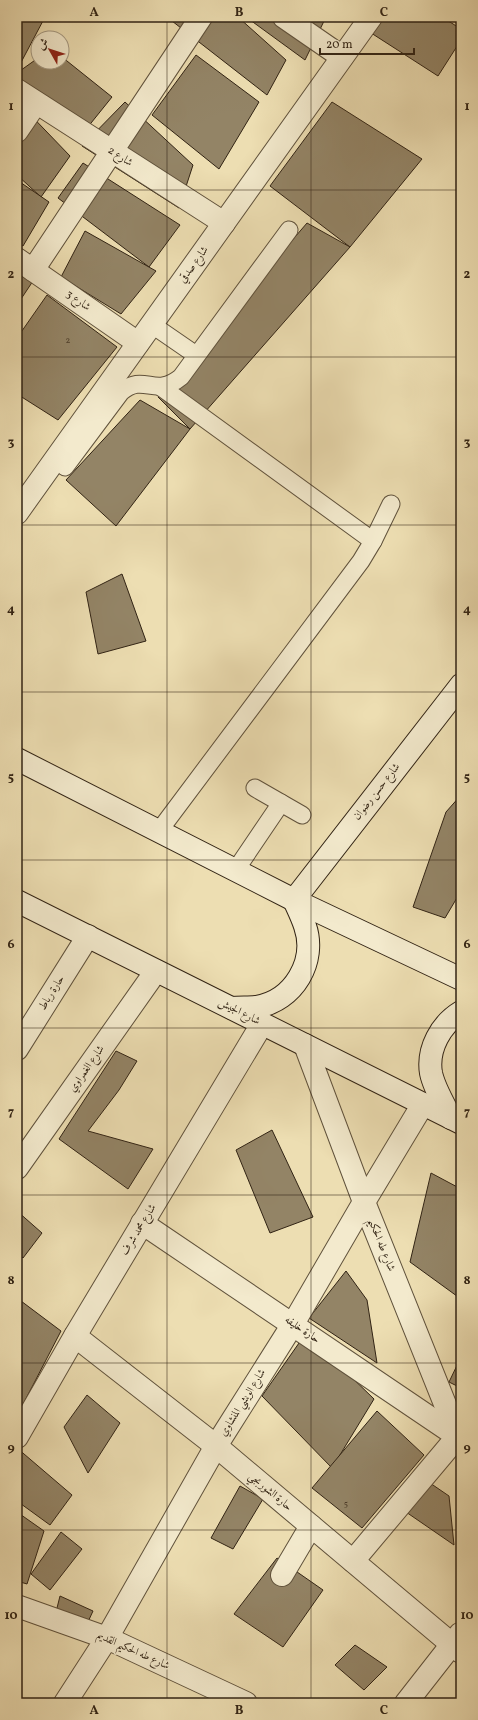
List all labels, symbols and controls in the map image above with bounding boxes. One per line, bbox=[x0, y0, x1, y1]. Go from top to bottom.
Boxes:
text: A bbox=[89, 4, 99, 22]
text: B bbox=[235, 4, 244, 22]
text: C bbox=[380, 4, 388, 22]
north arrow bbox=[30, 30, 70, 70]
scale bar bbox=[320, 30, 414, 56]
text: ش bbox=[34, 36, 53, 54]
text: 20 m bbox=[326, 37, 353, 53]
text: 1 bbox=[8, 98, 14, 116]
text: 1 bbox=[464, 98, 470, 116]
street label: شارع 2 bbox=[104, 143, 135, 172]
street label: شارع صدقي bbox=[176, 244, 213, 287]
text: 2 bbox=[8, 266, 15, 284]
text: 2 bbox=[464, 266, 471, 284]
street label: شارع 3 bbox=[62, 287, 93, 316]
house number: 2 bbox=[66, 334, 71, 347]
text: 3 bbox=[8, 434, 15, 452]
text: 3 bbox=[464, 434, 471, 452]
text: 4 bbox=[7, 601, 15, 619]
text: 4 bbox=[463, 601, 471, 619]
street label: شارع حسن رضوان bbox=[350, 760, 405, 824]
text: 5 bbox=[8, 769, 14, 787]
text: 5 bbox=[464, 769, 470, 787]
text: 6 bbox=[7, 936, 15, 954]
text: 6 bbox=[463, 936, 471, 954]
street label: حارة رباط bbox=[35, 972, 69, 1013]
street label: شارع الجيش bbox=[215, 995, 263, 1030]
street label: شارع الغمراوي bbox=[65, 1043, 109, 1096]
text: 7 bbox=[8, 1104, 14, 1122]
text: 7 bbox=[464, 1104, 470, 1122]
street label: شارع محمد شرف bbox=[118, 1202, 161, 1259]
street label: شارع طه الحكيم bbox=[362, 1216, 398, 1274]
text: 8 bbox=[7, 1272, 15, 1290]
text: 8 bbox=[463, 1272, 471, 1290]
street label: حارة خليفه bbox=[281, 1313, 323, 1347]
street label: شارع الويشي المنشاوي bbox=[216, 1367, 271, 1441]
text: 9 bbox=[7, 1439, 15, 1457]
text: 9 bbox=[463, 1439, 471, 1457]
street label: حارة الشوربجي bbox=[244, 1469, 295, 1517]
house number: 5 bbox=[344, 1497, 348, 1510]
text: 10 bbox=[4, 1607, 18, 1625]
text: 10 bbox=[460, 1607, 474, 1625]
street label: شارع طه الحكيم القديم bbox=[93, 1628, 172, 1676]
text: A bbox=[89, 1702, 99, 1720]
text: B bbox=[235, 1702, 244, 1720]
text: C bbox=[380, 1702, 388, 1720]

